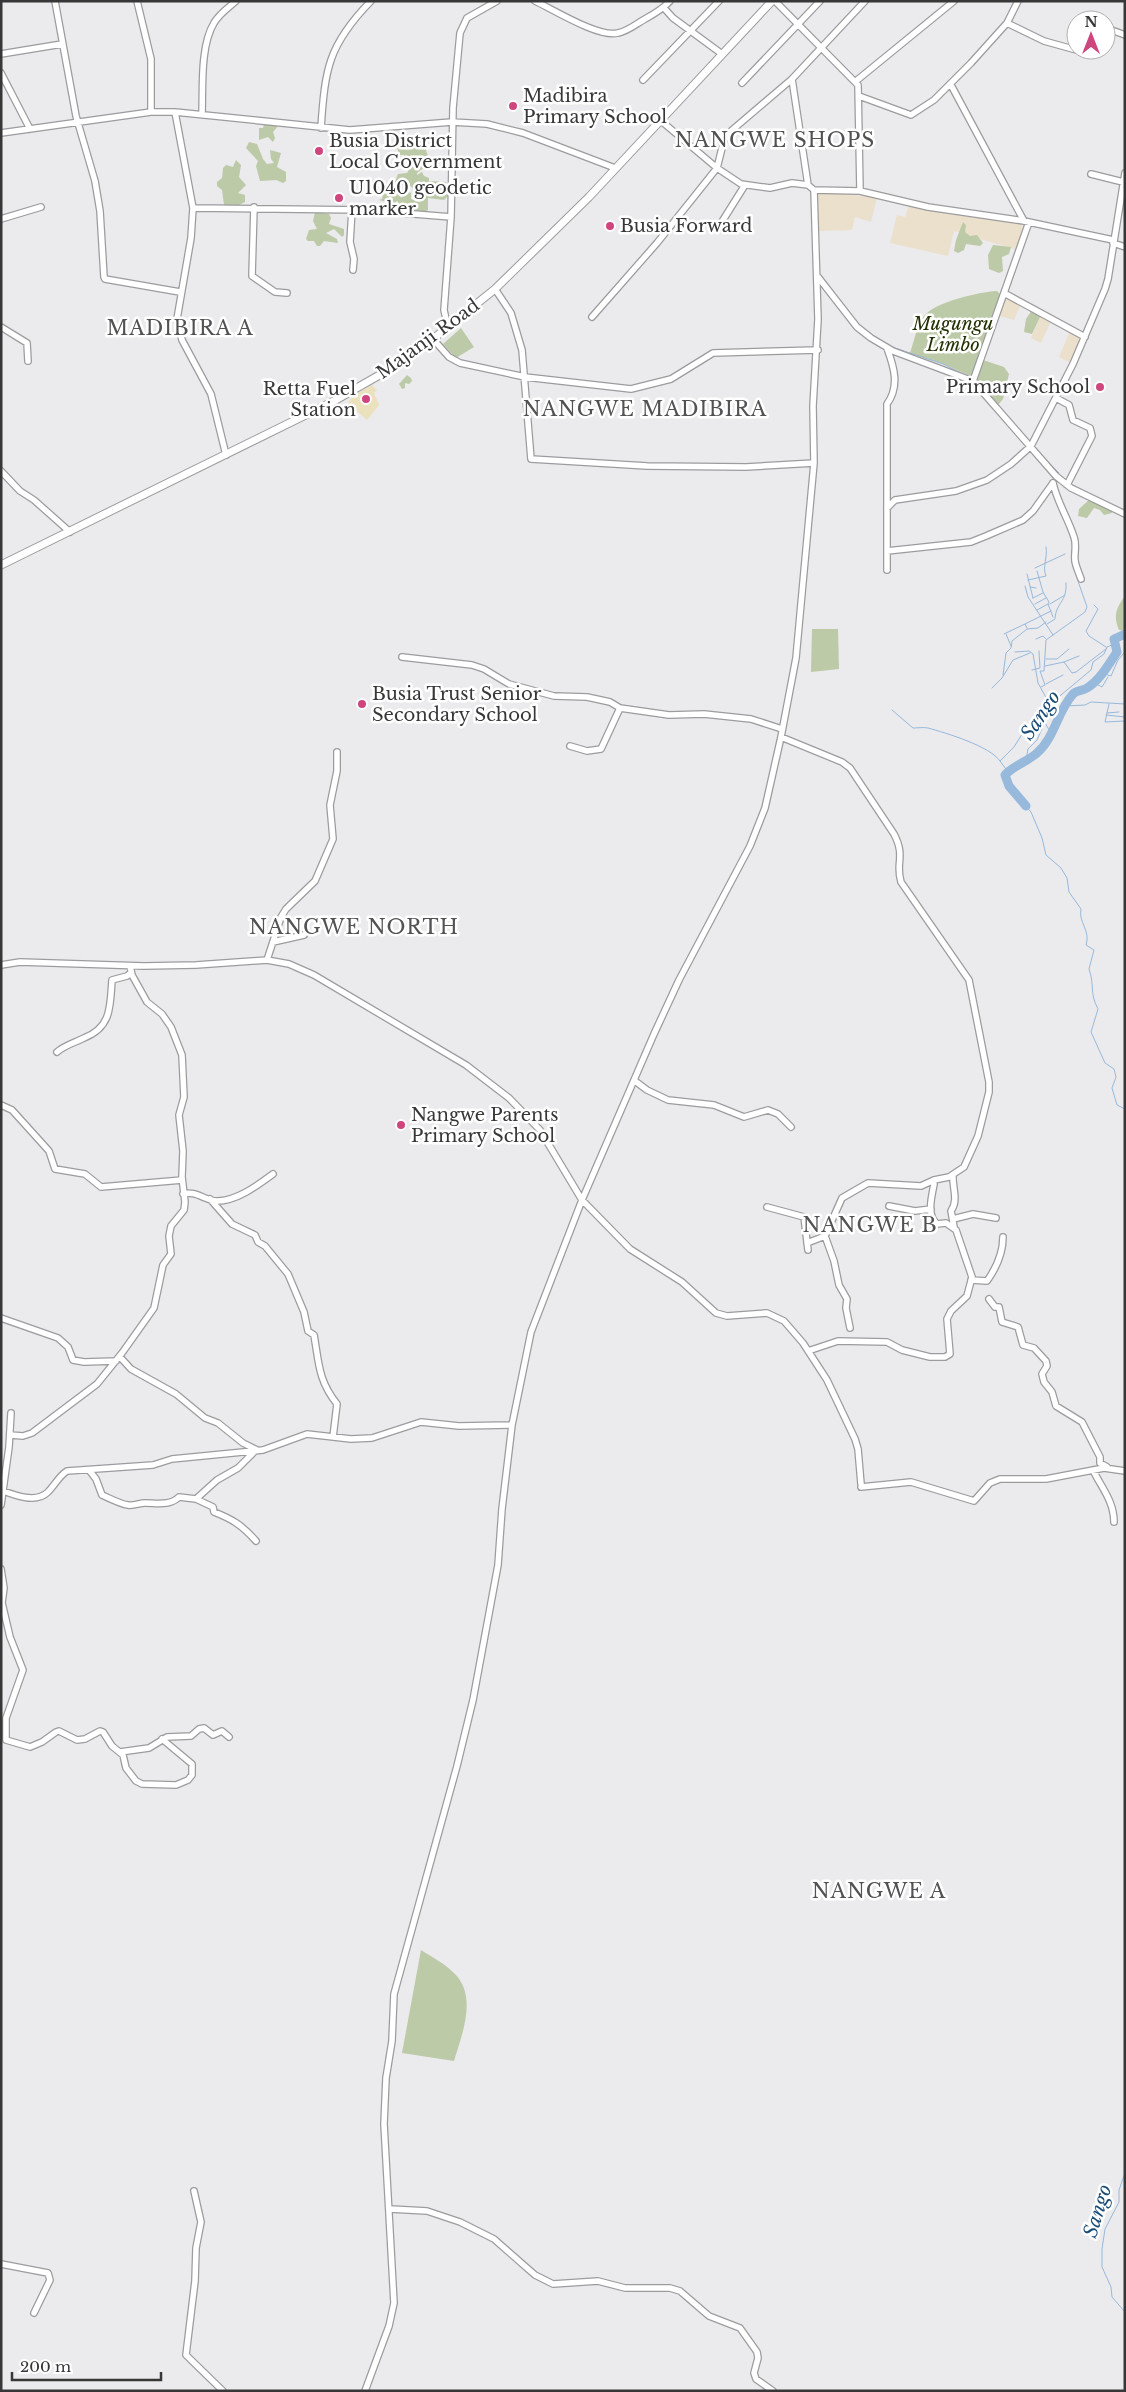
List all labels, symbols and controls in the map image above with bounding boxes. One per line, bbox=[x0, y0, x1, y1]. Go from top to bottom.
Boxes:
north arrow bbox=[1066, 10, 1116, 60]
text: N bbox=[1084, 13, 1098, 31]
place label: Madibira Primary School bbox=[523, 85, 667, 128]
marker: Madibira Primary School bbox=[507, 100, 519, 112]
district label: NANGWE SHOPS bbox=[675, 128, 875, 152]
place label: Busia District Local Government bbox=[329, 130, 502, 173]
marker: Busia District Local Government bbox=[313, 145, 325, 157]
place label: U1040 geodetic marker bbox=[349, 177, 492, 220]
marker: U1040 geodetic marker bbox=[333, 192, 345, 204]
place label: Busia Forward bbox=[620, 215, 752, 237]
marker: Busia Forward bbox=[604, 220, 616, 232]
street label: Majanji Road bbox=[372, 294, 484, 384]
park label: Mugungu Limbo bbox=[912, 313, 994, 356]
district label: MADIBIRA A bbox=[106, 316, 254, 340]
place label: Primary School bbox=[946, 376, 1090, 398]
place label: Retta Fuel Station bbox=[263, 378, 356, 421]
marker: Primary School bbox=[1094, 381, 1106, 393]
marker: Retta Fuel Station bbox=[360, 393, 372, 405]
district label: NANGWE MADIBIRA bbox=[523, 397, 767, 421]
place label: Busia Trust Senior Secondary School bbox=[372, 683, 542, 726]
water label: Sango bbox=[1016, 686, 1065, 744]
marker: Busia Trust Senior Secondary School bbox=[356, 698, 368, 710]
district label: NANGWE NORTH bbox=[249, 915, 459, 939]
place label: Nangwe Parents Primary School bbox=[411, 1104, 558, 1147]
marker: Nangwe Parents Primary School bbox=[395, 1119, 407, 1131]
district label: NANGWE B bbox=[802, 1213, 938, 1237]
district label: NANGWE A bbox=[812, 1879, 946, 1903]
water label: Sango bbox=[1079, 2182, 1116, 2241]
scale bar bbox=[12, 2350, 161, 2382]
text: 200 m bbox=[20, 2357, 71, 2376]

